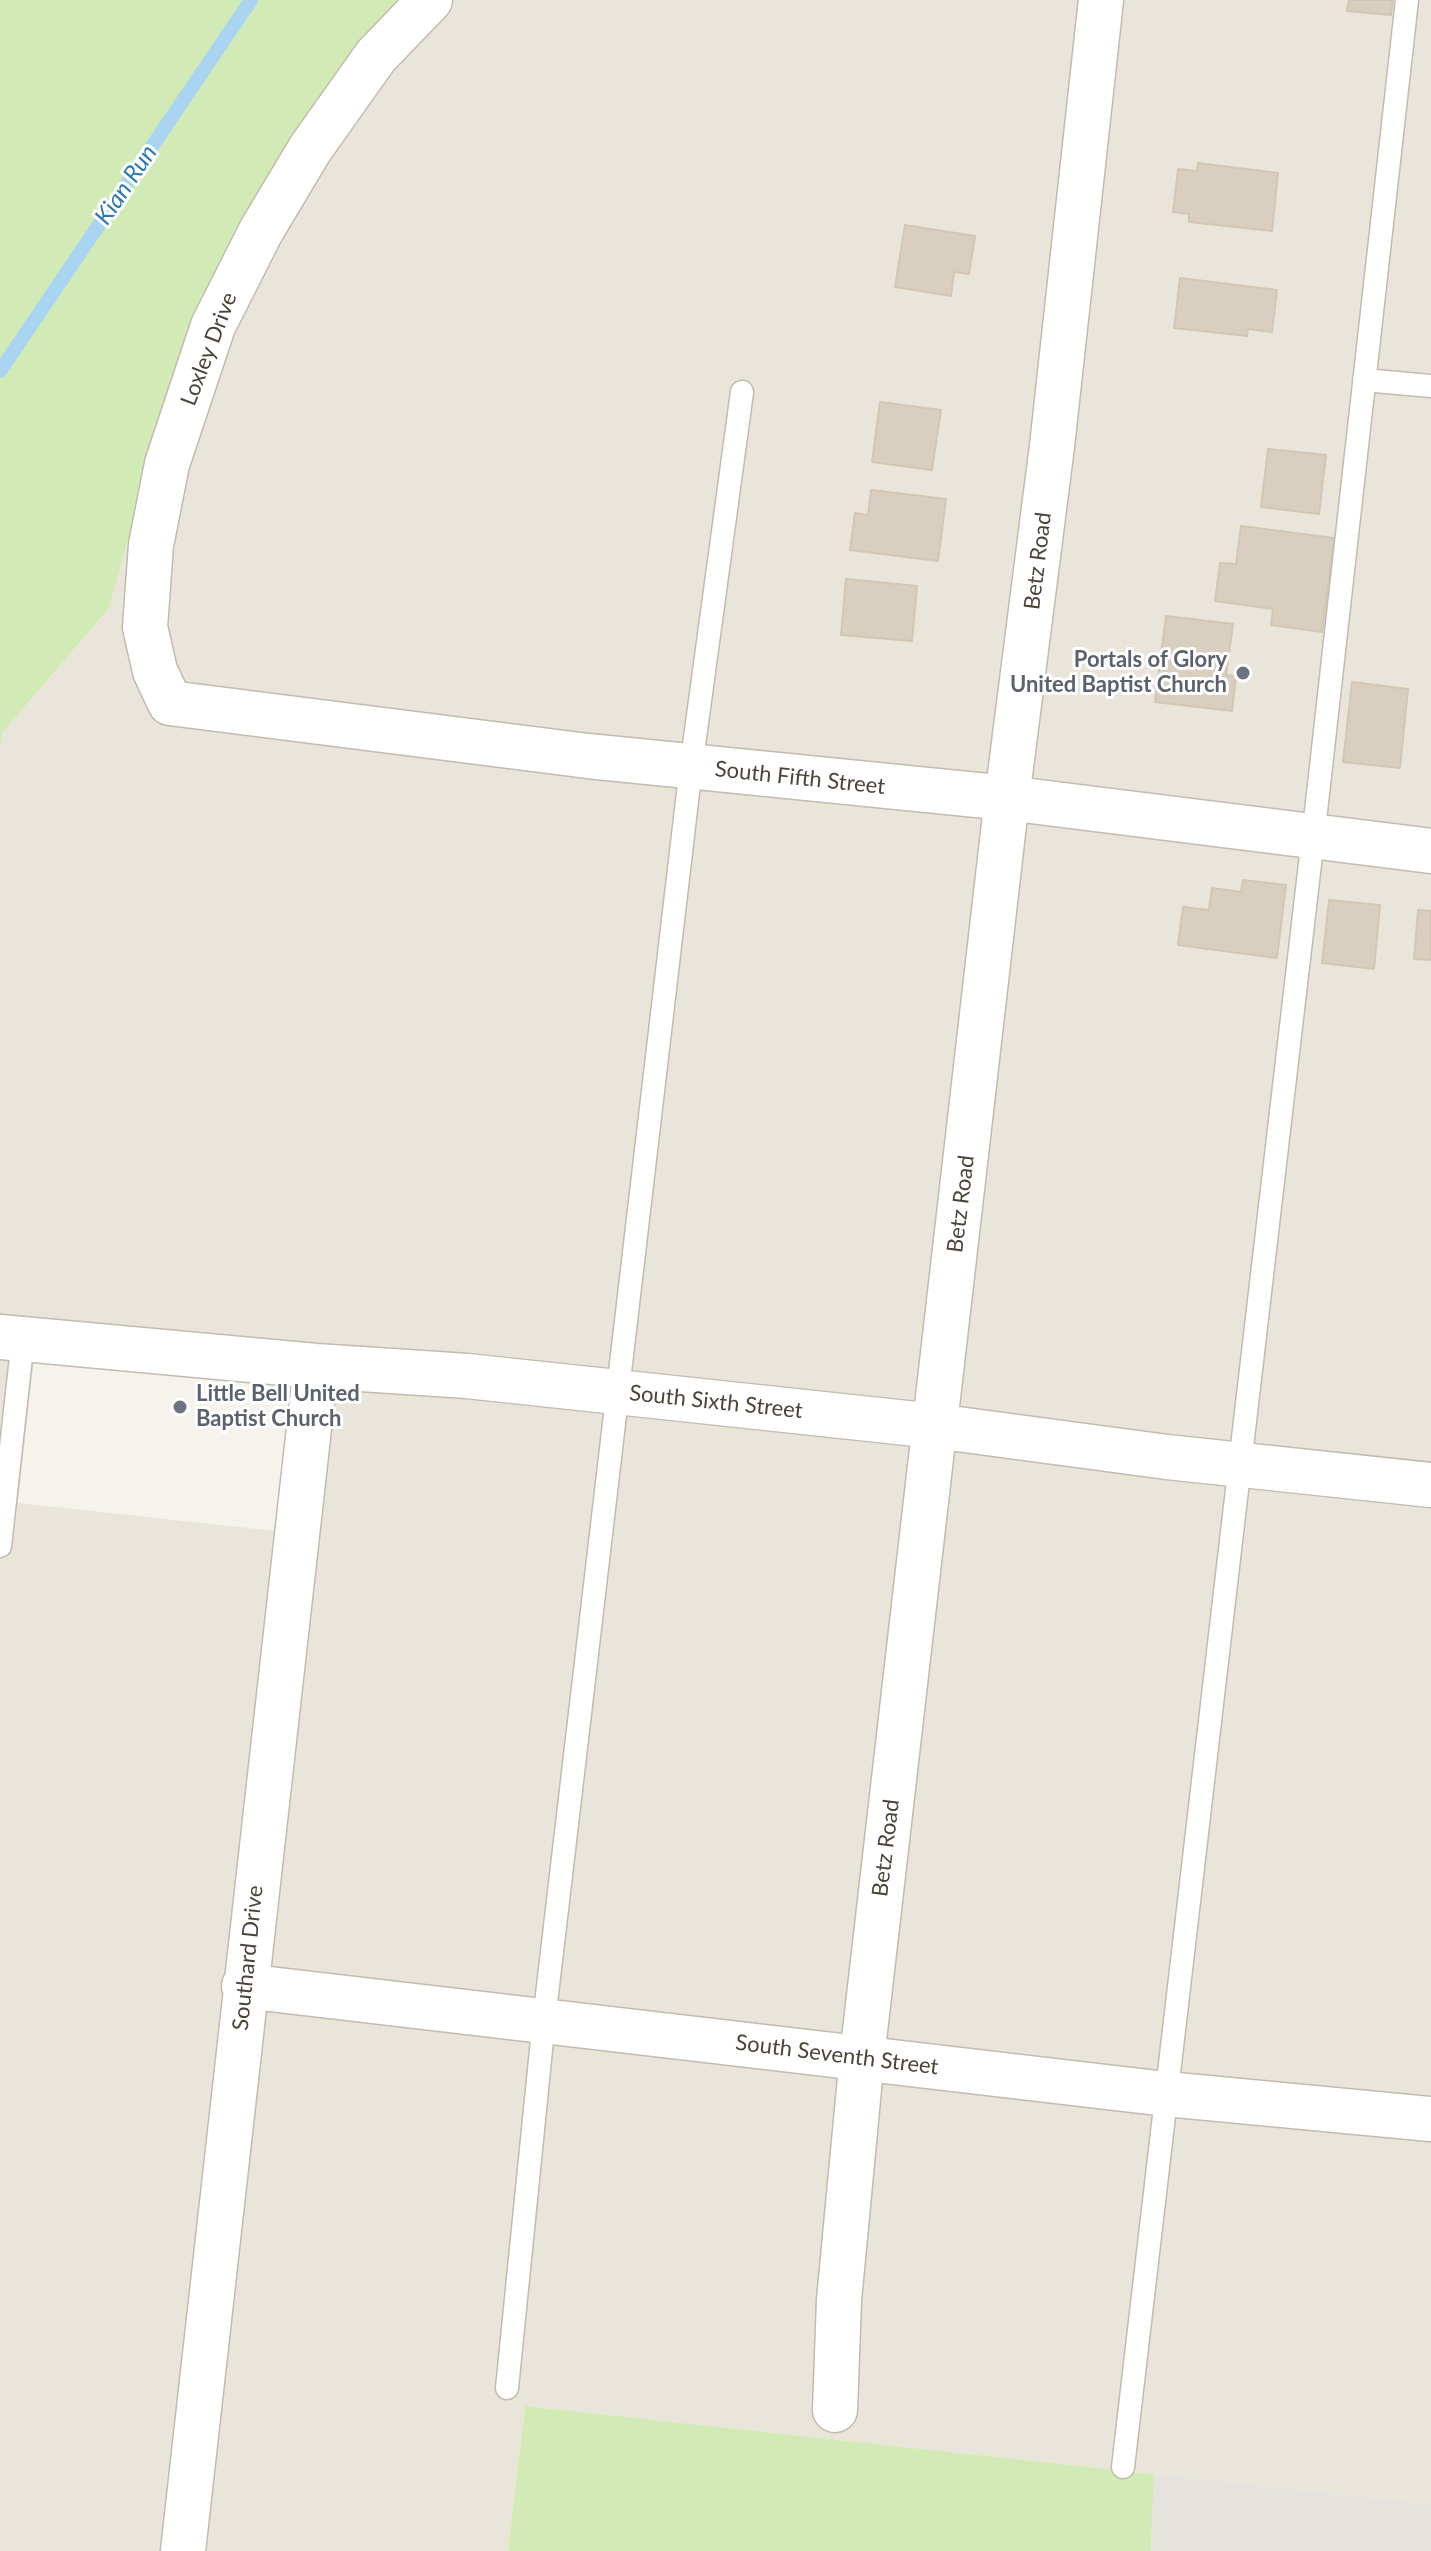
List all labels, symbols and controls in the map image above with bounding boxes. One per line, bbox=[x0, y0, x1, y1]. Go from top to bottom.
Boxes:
water label: Kian Run bbox=[89, 140, 163, 230]
street label: Loxley Drive bbox=[175, 289, 243, 409]
street label: Betz Road bbox=[1019, 511, 1057, 611]
place label: Portals of Glory United Baptist Church bbox=[1010, 647, 1227, 698]
marker: Portals of Glory United Baptist Church bbox=[1234, 664, 1252, 682]
street label: South Fifth Street bbox=[714, 756, 886, 800]
street label: Betz Road bbox=[942, 1154, 980, 1254]
street label: South Sixth Street bbox=[628, 1380, 804, 1424]
place label: Little Bell United Baptist Church bbox=[196, 1381, 360, 1432]
marker: Little Bell United Baptist Church bbox=[171, 1398, 189, 1416]
street label: Betz Road bbox=[867, 1798, 905, 1898]
street label: Southard Drive bbox=[227, 1884, 269, 2032]
street label: South Seventh Street bbox=[734, 2029, 940, 2081]

